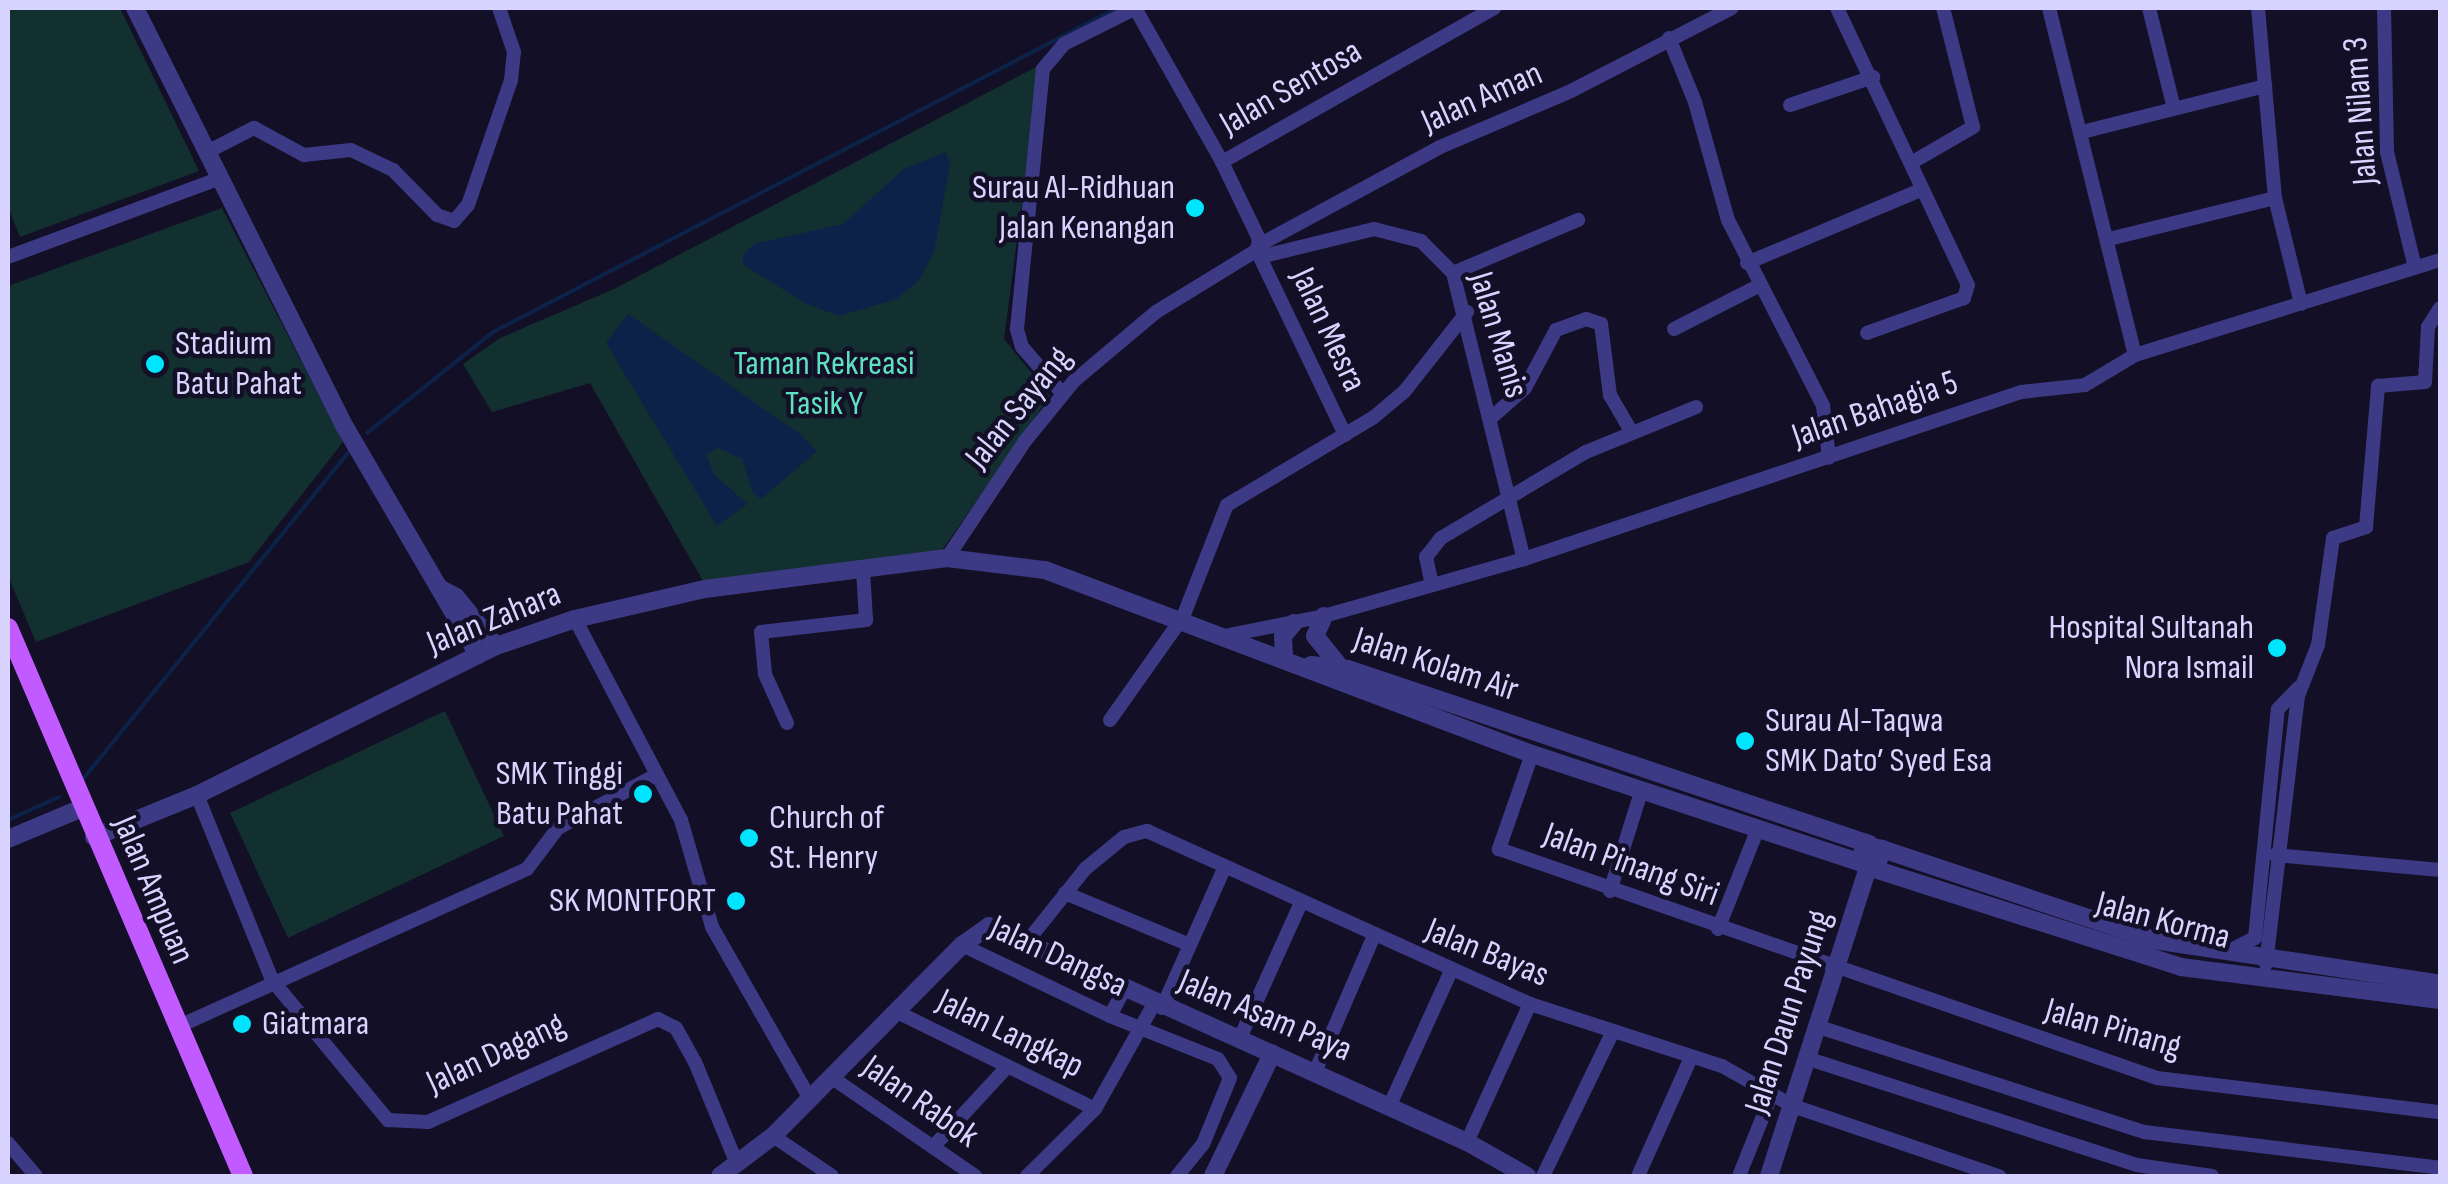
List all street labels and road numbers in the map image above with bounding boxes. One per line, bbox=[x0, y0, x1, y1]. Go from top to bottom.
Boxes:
street label: Jalan Sentosa bbox=[1213, 31, 1369, 145]
street label: Jalan Nilam 3 bbox=[2335, 36, 2387, 186]
street label: Jalan Aman bbox=[1415, 53, 1549, 143]
street label: Jalan Mesra bbox=[1281, 262, 1375, 398]
street label: Jalan Manis bbox=[1459, 267, 1537, 403]
street label: Jalan Sayang bbox=[957, 339, 1081, 477]
street label: Jalan Bahagia 5 bbox=[1787, 362, 1963, 458]
street label: Jalan Zahara bbox=[421, 573, 567, 665]
street label: Jalan Kolam Air bbox=[1348, 619, 1524, 711]
street label: Jalan Ampuan bbox=[103, 810, 203, 970]
street label: Jalan Pinang Siri bbox=[1538, 814, 1724, 916]
street label: Jalan Korma bbox=[2091, 883, 2235, 959]
street label: Jalan Daun Payung bbox=[1736, 905, 1842, 1119]
street label: Jalan Dangsa bbox=[983, 907, 1133, 1007]
street label: Jalan Bayas bbox=[1419, 909, 1555, 997]
street label: Jalan Asam Paya bbox=[1172, 961, 1358, 1071]
street label: Jalan Langkap bbox=[930, 981, 1090, 1087]
street label: Jalan Pinang bbox=[2040, 990, 2186, 1068]
street label: Jalan Dagang bbox=[420, 1004, 572, 1104]
street label: Jalan Rabok bbox=[854, 1047, 986, 1157]

